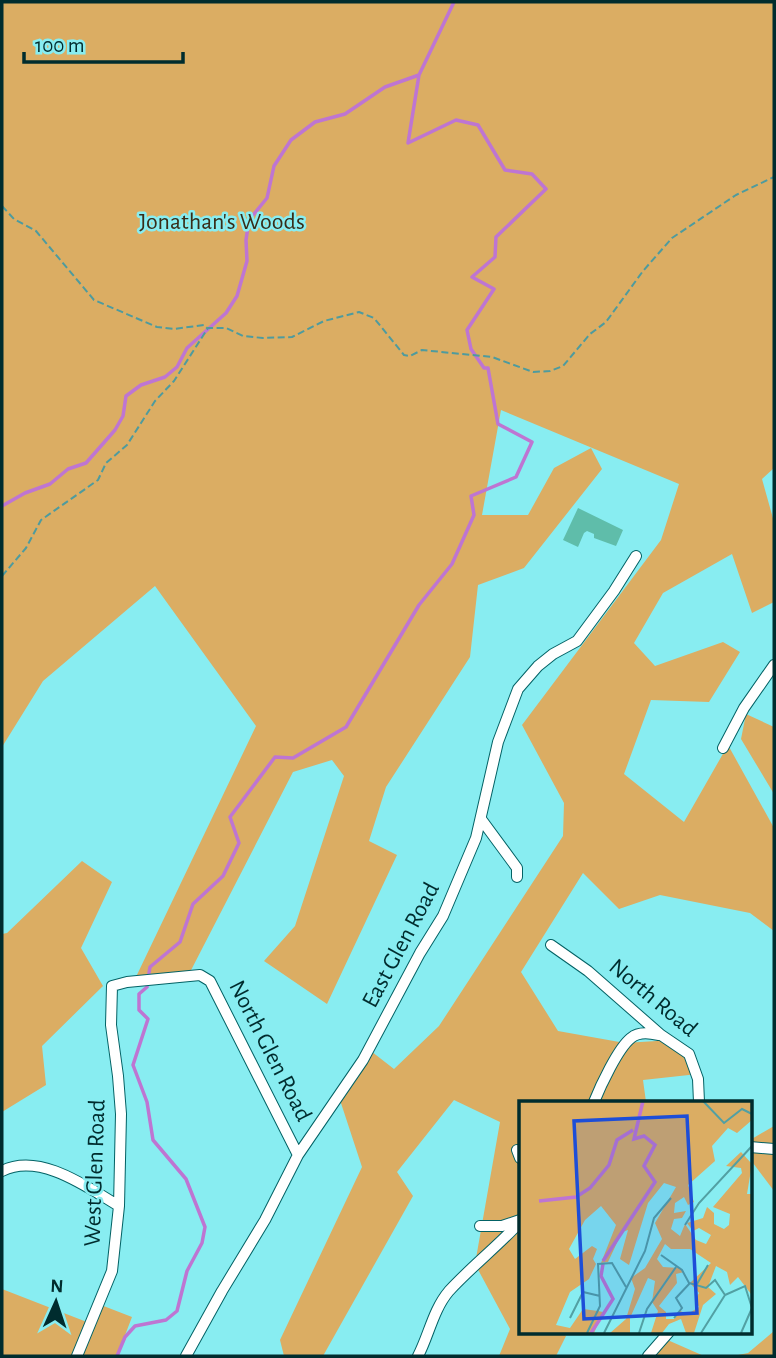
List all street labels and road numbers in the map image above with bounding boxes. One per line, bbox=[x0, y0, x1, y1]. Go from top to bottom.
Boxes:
street label: East Glen Road bbox=[358, 878, 444, 1012]
street label: North Road bbox=[604, 954, 702, 1042]
street label: North Glen Road bbox=[224, 977, 316, 1125]
street label: West Glen Road bbox=[80, 1099, 110, 1247]

